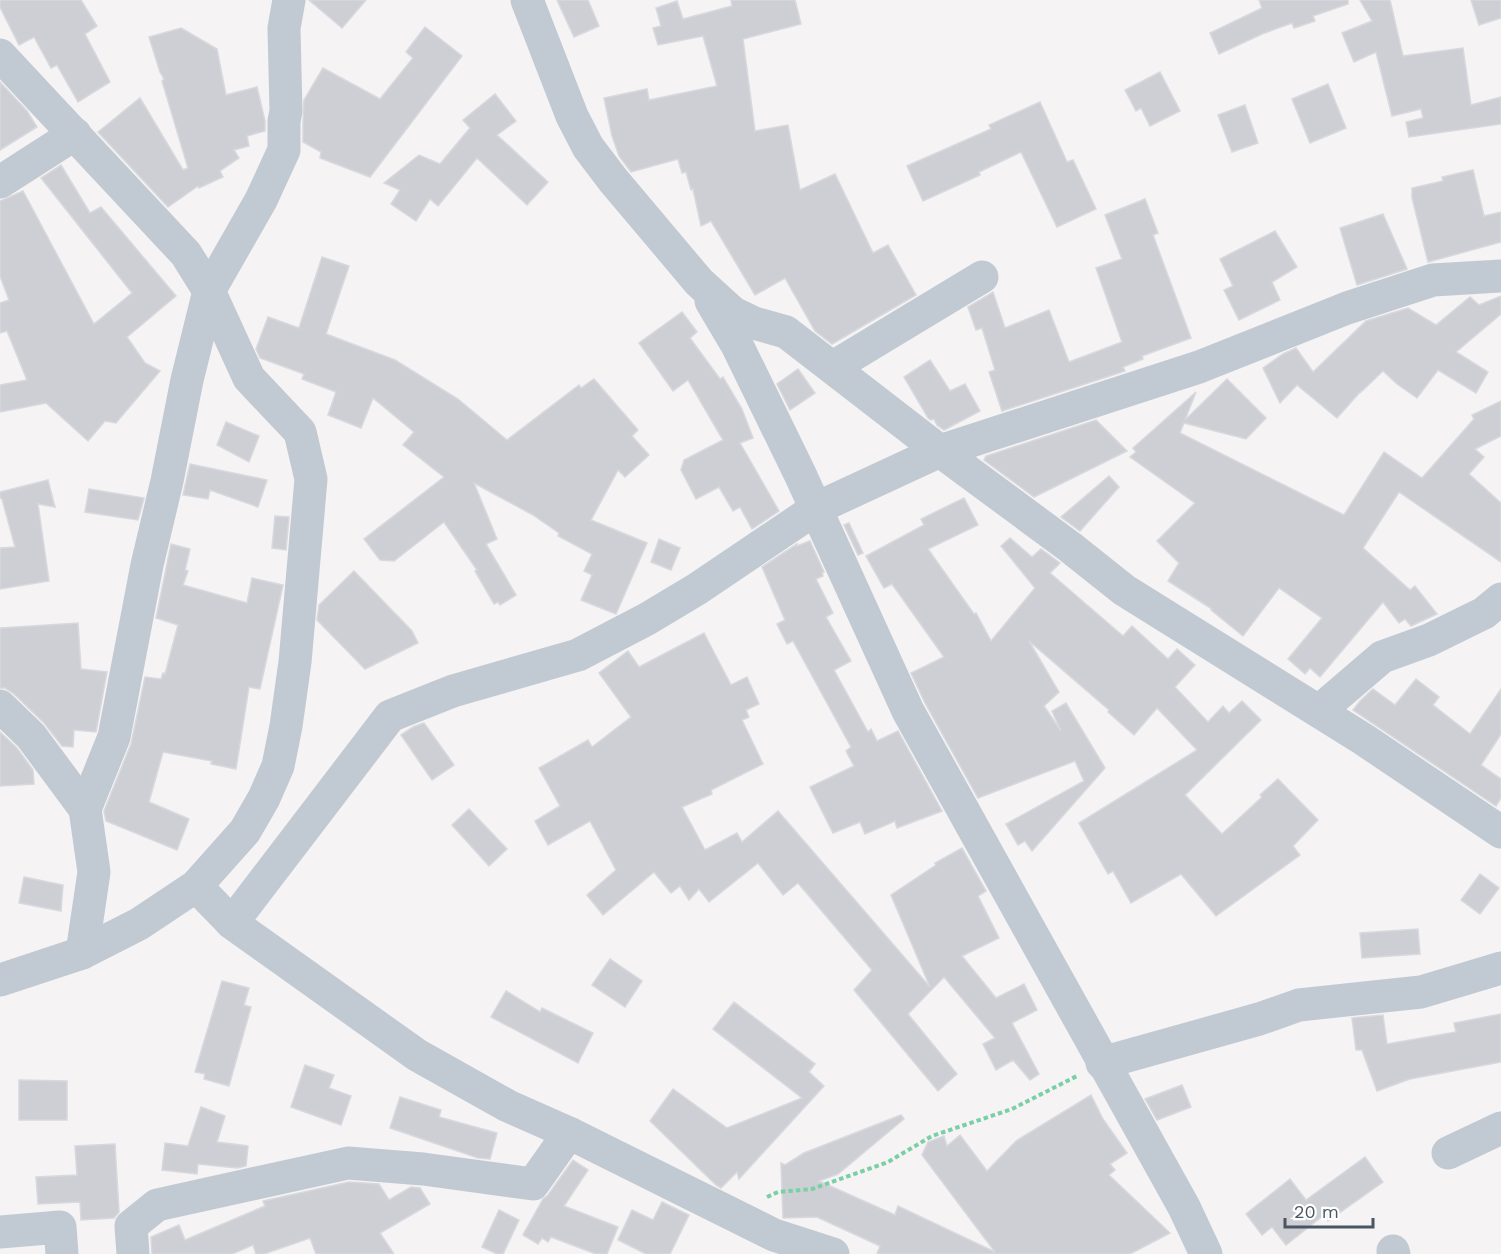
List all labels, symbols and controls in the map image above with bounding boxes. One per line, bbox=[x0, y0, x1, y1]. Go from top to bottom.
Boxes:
scale bar bbox=[1285, 1191, 1374, 1229]
text: 20 m bbox=[1294, 1201, 1339, 1222]

